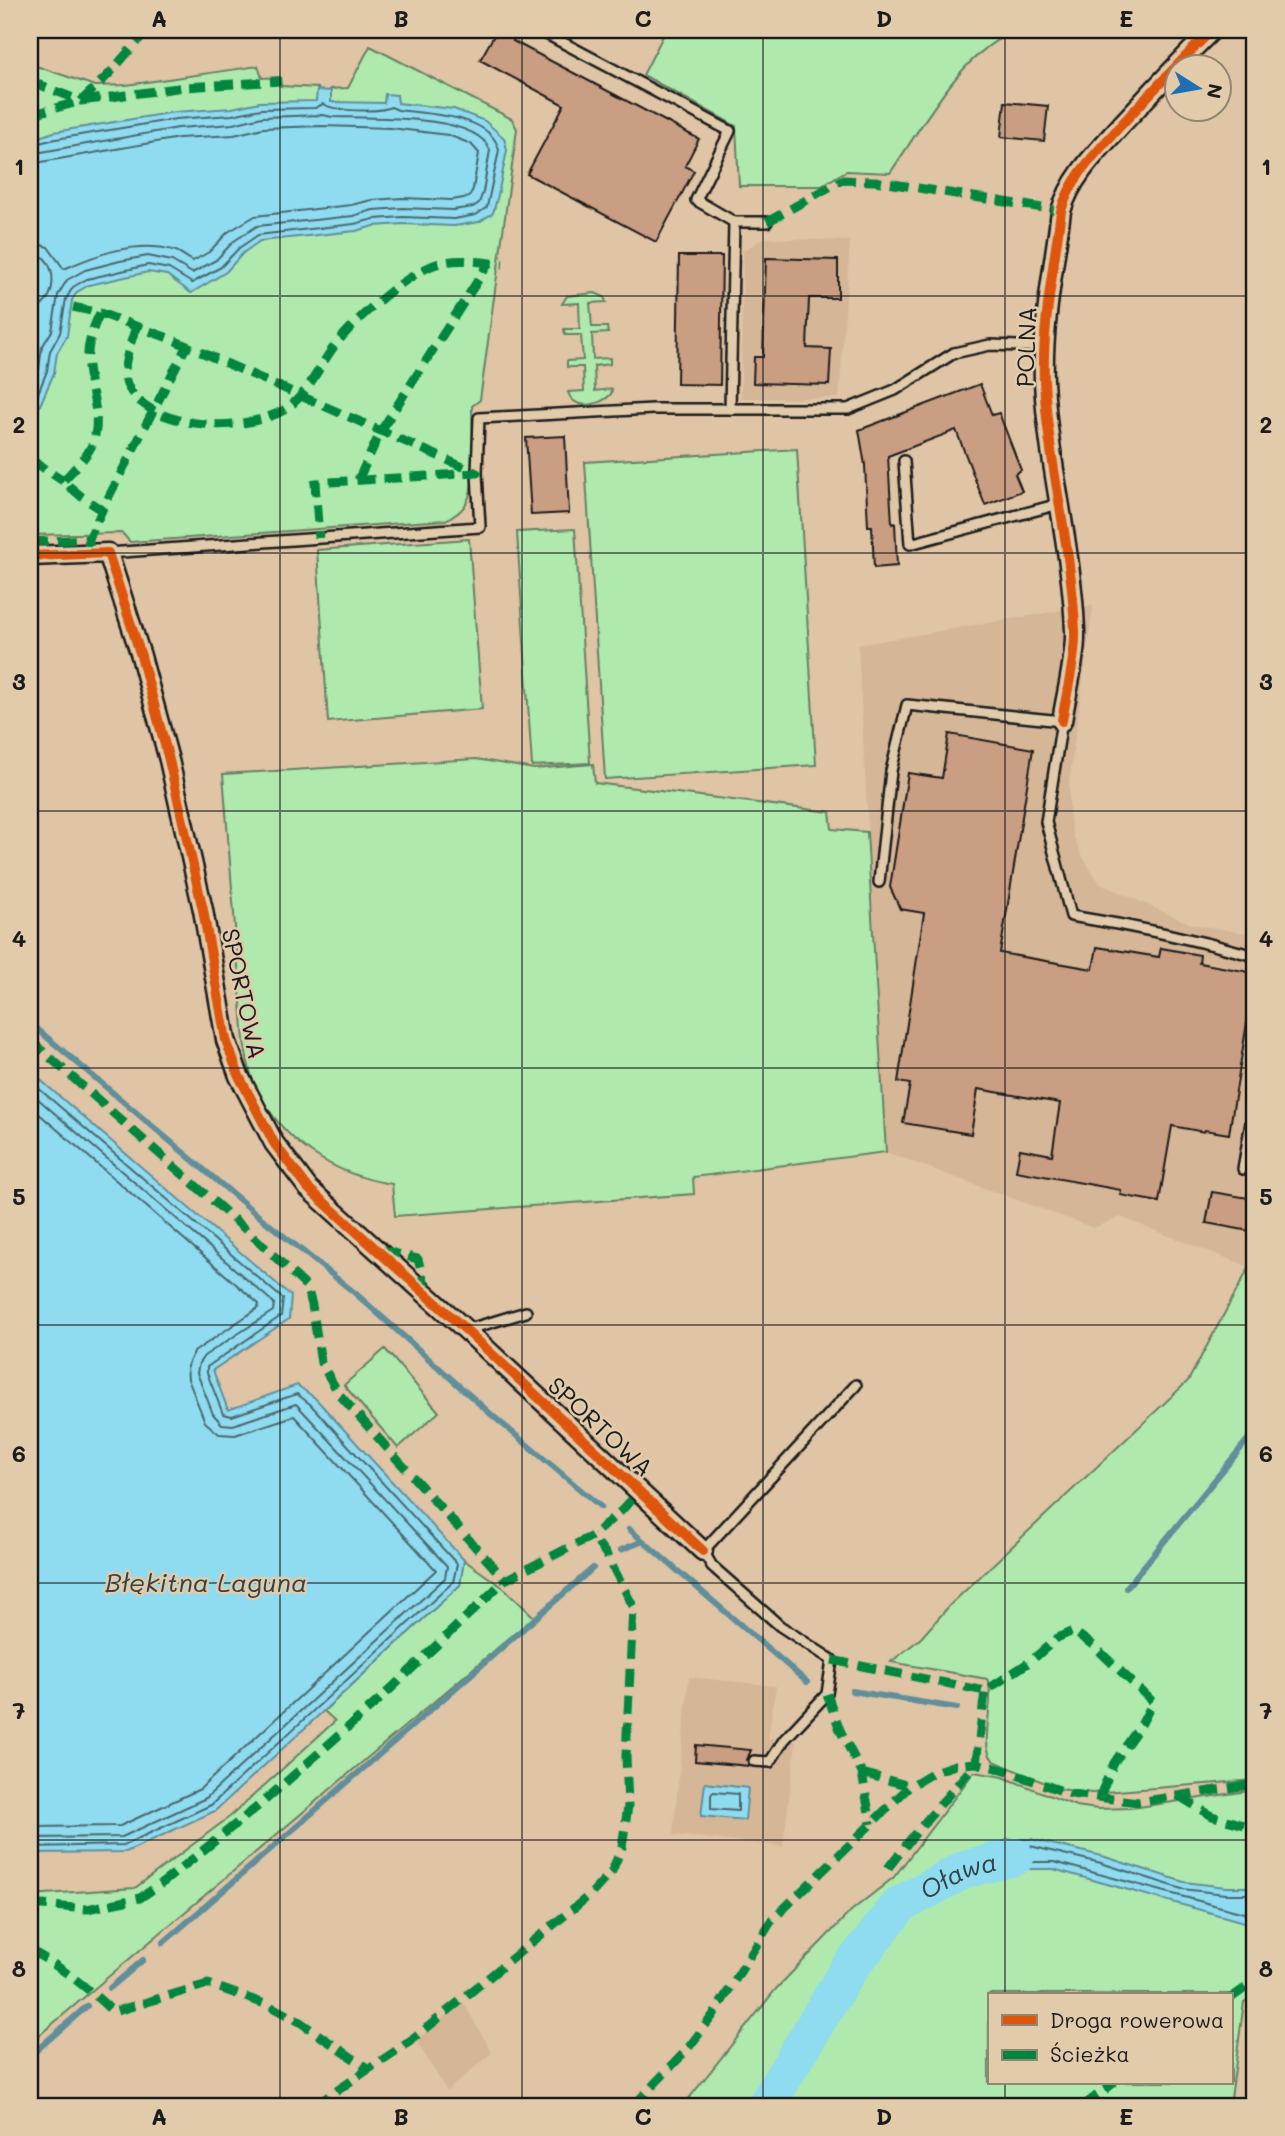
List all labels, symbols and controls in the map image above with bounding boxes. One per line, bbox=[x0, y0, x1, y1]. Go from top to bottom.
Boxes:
text: A bbox=[151, 3, 167, 33]
text: B bbox=[393, 3, 409, 33]
text: C bbox=[634, 3, 652, 33]
text: D bbox=[876, 3, 892, 33]
text: E bbox=[1119, 3, 1133, 33]
north arrow bbox=[1162, 52, 1232, 122]
text: N bbox=[1202, 82, 1229, 101]
text: 1 bbox=[14, 151, 24, 181]
text: 1 bbox=[1261, 151, 1271, 181]
street label: POLNA bbox=[1009, 306, 1042, 388]
text: 2 bbox=[13, 409, 25, 439]
text: 2 bbox=[1260, 409, 1272, 439]
text: 3 bbox=[12, 666, 26, 696]
text: 3 bbox=[1259, 666, 1273, 696]
text: 4 bbox=[12, 923, 26, 953]
text: 4 bbox=[1259, 923, 1273, 953]
street label: SPORTOWA bbox=[216, 926, 273, 1062]
text: 5 bbox=[12, 1181, 26, 1211]
text: 5 bbox=[1259, 1181, 1273, 1211]
street label: SPORTOWA bbox=[542, 1369, 660, 1482]
text: 6 bbox=[12, 1438, 26, 1468]
text: 6 bbox=[1259, 1438, 1273, 1468]
water label: Błękitna Laguna bbox=[105, 1565, 307, 1599]
text: 7 bbox=[13, 1695, 26, 1725]
text: 7 bbox=[1260, 1695, 1273, 1725]
water label: Oława bbox=[913, 1844, 1000, 1907]
text: 8 bbox=[12, 1953, 26, 1983]
text: 8 bbox=[1259, 1953, 1273, 1983]
legend bbox=[988, 1993, 1232, 2084]
text: Droga rowerowa bbox=[1050, 2006, 1224, 2033]
text: Ścieżka bbox=[1050, 2040, 1130, 2067]
text: A bbox=[151, 2101, 167, 2131]
text: B bbox=[393, 2101, 409, 2131]
text: C bbox=[634, 2101, 652, 2131]
text: D bbox=[876, 2101, 892, 2131]
text: E bbox=[1119, 2101, 1133, 2131]

